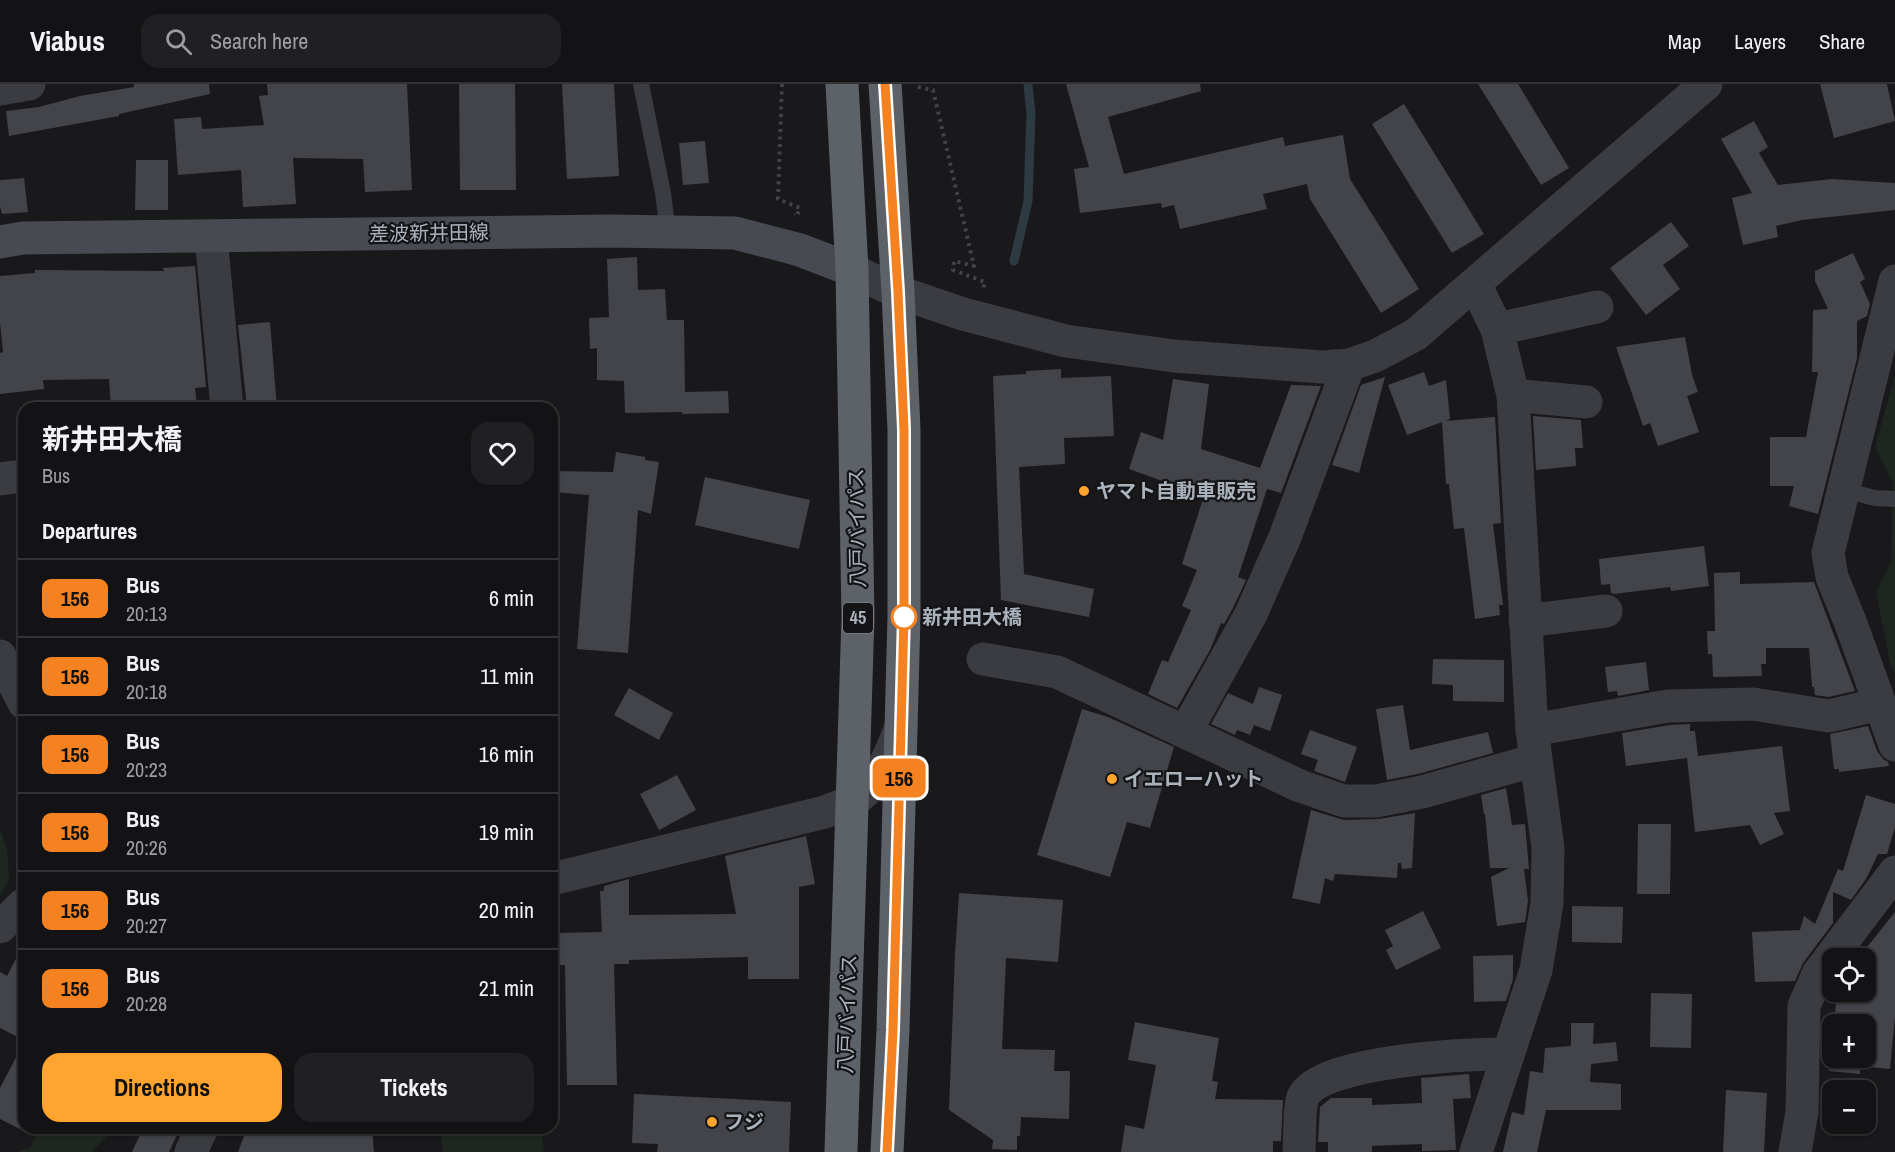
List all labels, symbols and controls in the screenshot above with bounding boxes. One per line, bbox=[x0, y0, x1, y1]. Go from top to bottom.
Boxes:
search box bbox=[141, 14, 561, 68]
text: Viabus bbox=[30, 22, 105, 60]
icon: search bbox=[162, 25, 195, 58]
text: Search here bbox=[210, 26, 308, 56]
text: Map bbox=[1668, 27, 1701, 56]
text: Layers bbox=[1734, 27, 1786, 56]
text: Share bbox=[1819, 27, 1865, 56]
street label: 差波新井田線 bbox=[369, 218, 489, 247]
text: 新井田大橋 bbox=[42, 420, 182, 458]
button: heart bbox=[471, 422, 534, 485]
text: Bus bbox=[42, 462, 70, 489]
street label: 八戸バイパス bbox=[842, 468, 871, 588]
place label: ヤマト自動車販売 bbox=[1096, 477, 1256, 504]
marker: ヤマト自動車販売 bbox=[1077, 484, 1091, 498]
text: Departures bbox=[42, 516, 137, 546]
text: Bus bbox=[126, 570, 160, 600]
text: 6 min bbox=[489, 583, 534, 613]
text: 156 bbox=[61, 584, 89, 613]
text: 20:13 bbox=[126, 600, 167, 627]
road number: 45 bbox=[843, 603, 873, 633]
place label: 新井田大橋 bbox=[922, 603, 1022, 630]
marker: 新井田大橋 bbox=[891, 604, 917, 630]
text: Bus bbox=[126, 648, 160, 678]
text: 11 min bbox=[480, 661, 534, 691]
text: 156 bbox=[61, 662, 89, 691]
text: 20:18 bbox=[126, 678, 167, 705]
text: Bus bbox=[126, 726, 160, 756]
text: 16 min bbox=[479, 739, 534, 769]
text: 156 bbox=[61, 740, 89, 769]
text: 20:23 bbox=[126, 756, 167, 783]
line badge: 156 bbox=[864, 758, 934, 798]
text: 156 bbox=[885, 764, 913, 793]
place label: イエローハット bbox=[1124, 765, 1263, 792]
marker: イエローハット bbox=[1105, 772, 1119, 786]
text: Bus bbox=[126, 804, 160, 834]
text: 19 min bbox=[479, 817, 534, 847]
text: 156 bbox=[61, 818, 89, 847]
text: 20:26 bbox=[126, 834, 167, 861]
text: Bus bbox=[126, 882, 160, 912]
text: 20 min bbox=[479, 895, 534, 925]
text: 156 bbox=[61, 896, 89, 925]
text: 20:27 bbox=[126, 912, 167, 939]
map controls bbox=[1822, 948, 1876, 1134]
button: locate bbox=[1822, 948, 1876, 1002]
street label: 八戸バイパス bbox=[831, 954, 862, 1074]
text: Bus bbox=[126, 960, 160, 990]
text: 21 min bbox=[479, 973, 534, 1003]
text: 156 bbox=[61, 974, 89, 1003]
text: 20:28 bbox=[126, 990, 167, 1017]
button: + bbox=[1822, 1014, 1876, 1068]
button: Directions bbox=[42, 1053, 282, 1122]
button: Tickets bbox=[294, 1053, 534, 1122]
button: − bbox=[1822, 1080, 1876, 1134]
place label: フジ bbox=[724, 1108, 764, 1135]
marker: フジ bbox=[705, 1115, 719, 1129]

